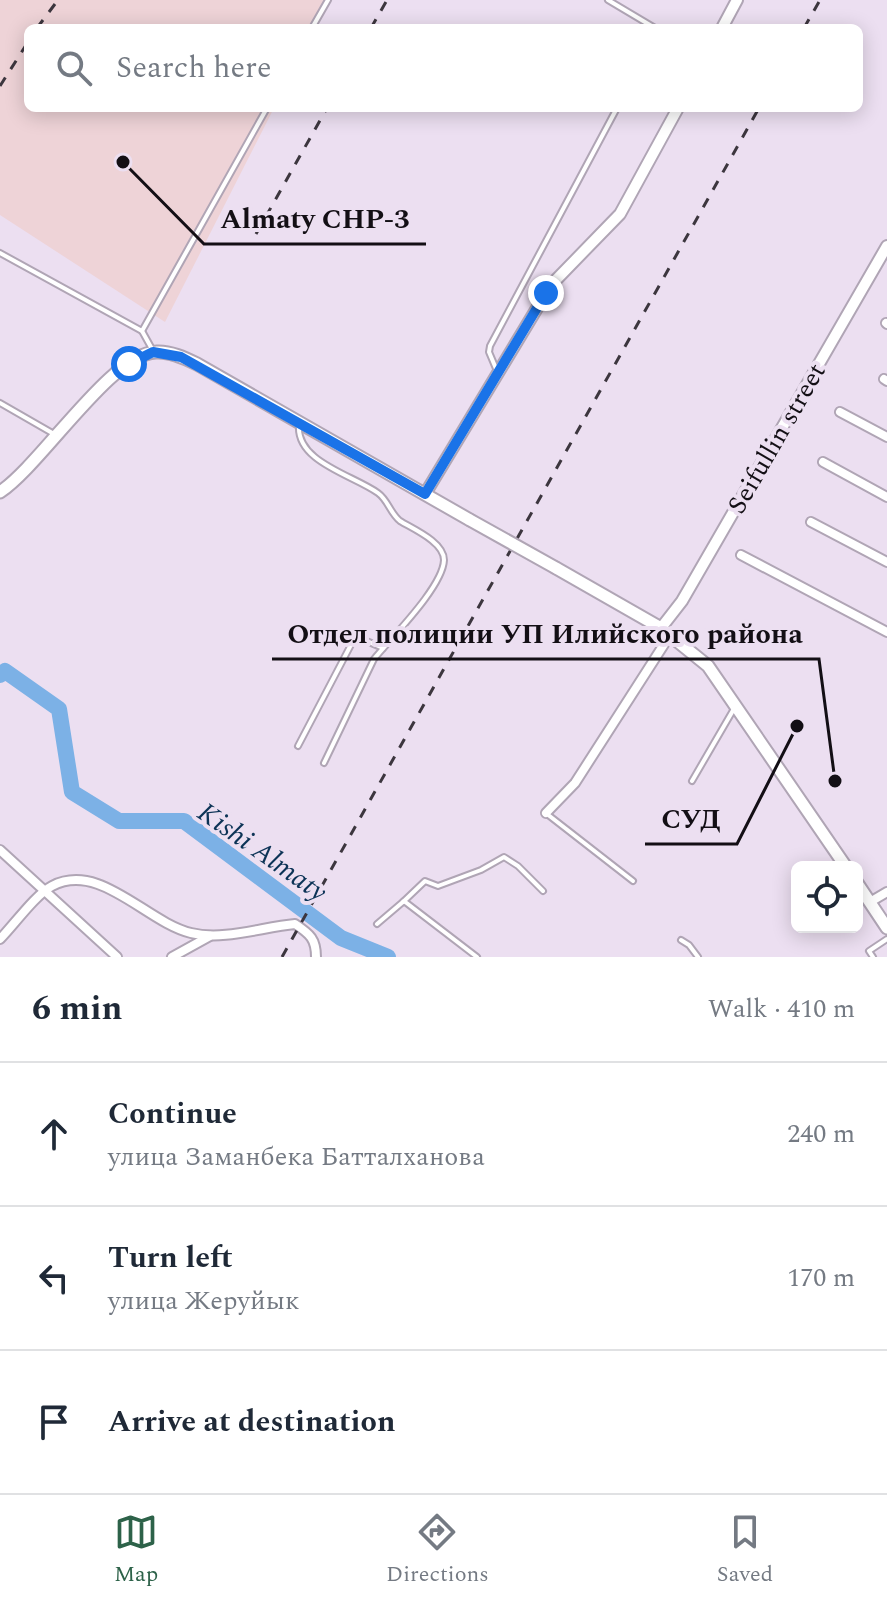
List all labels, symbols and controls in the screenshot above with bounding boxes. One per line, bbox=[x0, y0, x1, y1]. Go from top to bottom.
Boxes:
search box bbox=[24, 24, 863, 112]
text: Search here bbox=[116, 45, 272, 91]
icon: search bbox=[52, 46, 96, 90]
callout: Almaty CHP-3 bbox=[204, 192, 426, 244]
text: Almaty CHP-3 bbox=[220, 198, 410, 241]
route end bbox=[528, 275, 564, 311]
route start bbox=[111, 346, 147, 382]
street label: Seifullin street bbox=[717, 355, 836, 522]
callout: Отдел полиции УП Илийского района bbox=[272, 607, 819, 659]
text: Отдел полиции УП Илийского района bbox=[287, 613, 803, 656]
water label: Kіshі Almaty bbox=[188, 792, 336, 913]
callout: СУД bbox=[645, 792, 737, 844]
text: СУД bbox=[661, 798, 721, 841]
map controls bbox=[791, 861, 863, 933]
button: locate bbox=[791, 861, 863, 933]
text: 6 min bbox=[32, 983, 122, 1035]
text: Walk · 410 m bbox=[708, 989, 855, 1029]
text: Continue bbox=[108, 1091, 237, 1137]
icon: ahead bbox=[32, 1112, 76, 1156]
text: 240 m bbox=[787, 1114, 855, 1154]
text: улица Заманбека Батталханова bbox=[108, 1137, 485, 1177]
text: Turn left bbox=[108, 1235, 233, 1281]
icon: left bbox=[32, 1256, 76, 1300]
text: 170 m bbox=[787, 1258, 855, 1298]
text: улица Жеруйык bbox=[108, 1281, 299, 1321]
text: Arrive at destination bbox=[108, 1399, 395, 1445]
icon: arrive bbox=[32, 1400, 76, 1444]
tab: Map bbox=[114, 1510, 158, 1591]
tab: Directions bbox=[386, 1510, 489, 1591]
tab: Saved bbox=[717, 1510, 773, 1591]

